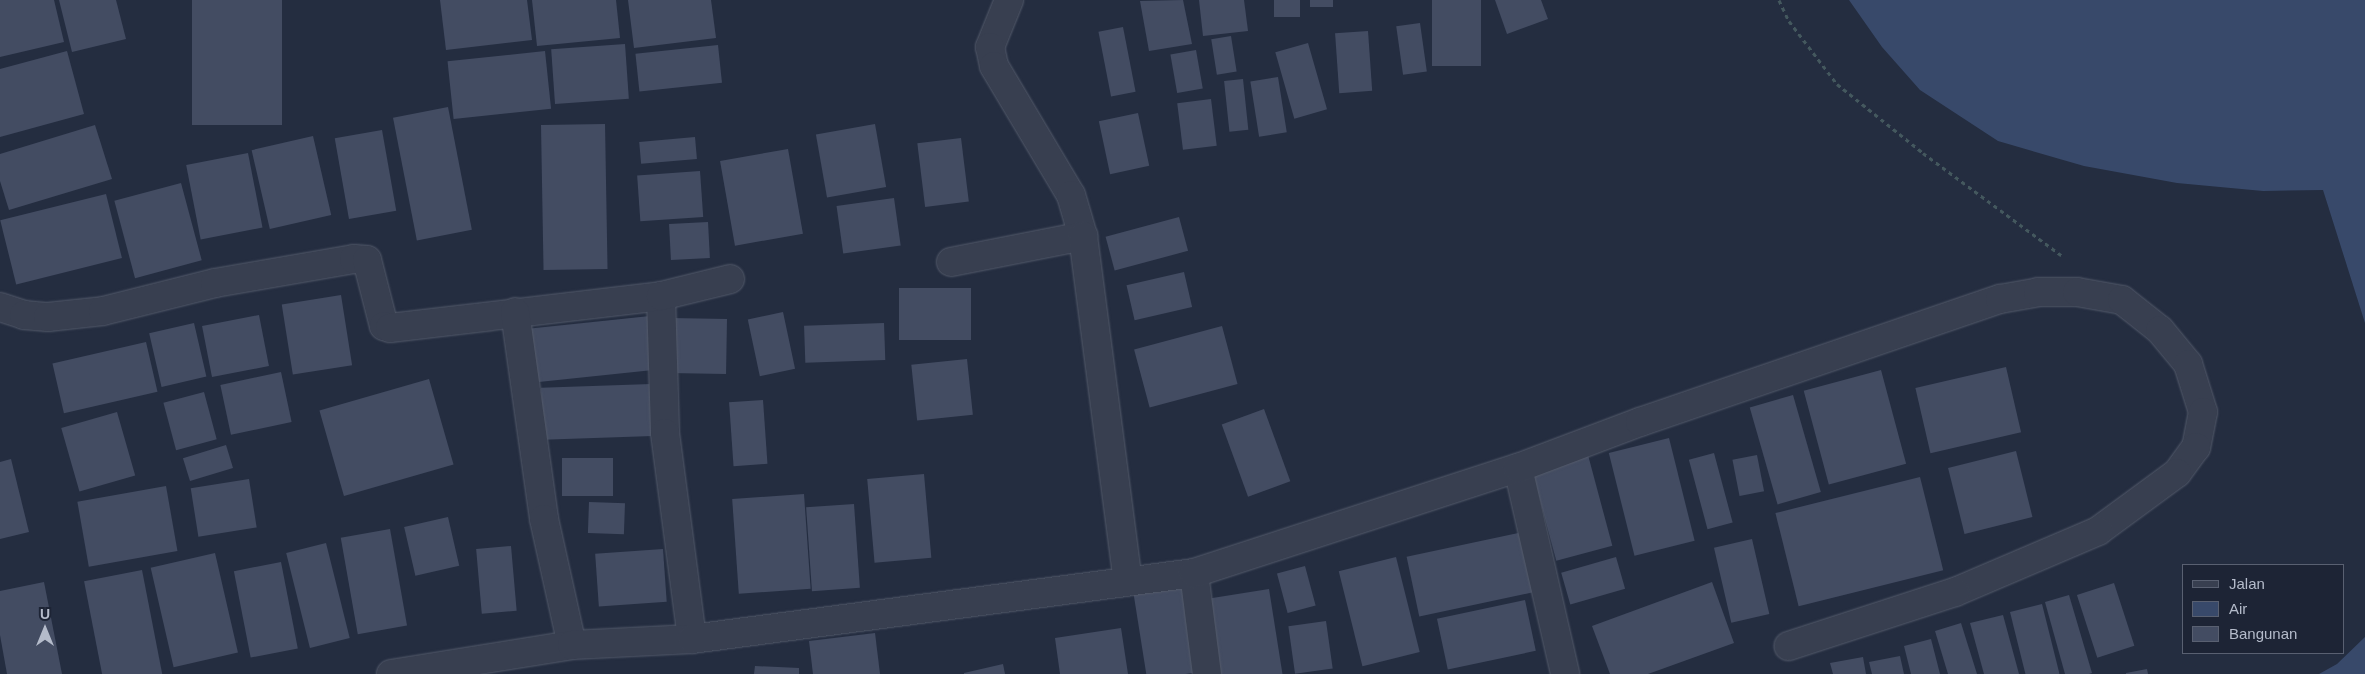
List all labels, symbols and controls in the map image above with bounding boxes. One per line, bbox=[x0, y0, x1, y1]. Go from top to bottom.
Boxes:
legend bbox=[2182, 564, 2345, 654]
text: Jalan bbox=[2229, 575, 2265, 592]
text: Air bbox=[2229, 600, 2247, 617]
north arrow bbox=[20, 604, 70, 654]
text: U bbox=[40, 606, 50, 622]
text: Bangunan bbox=[2229, 625, 2297, 642]

